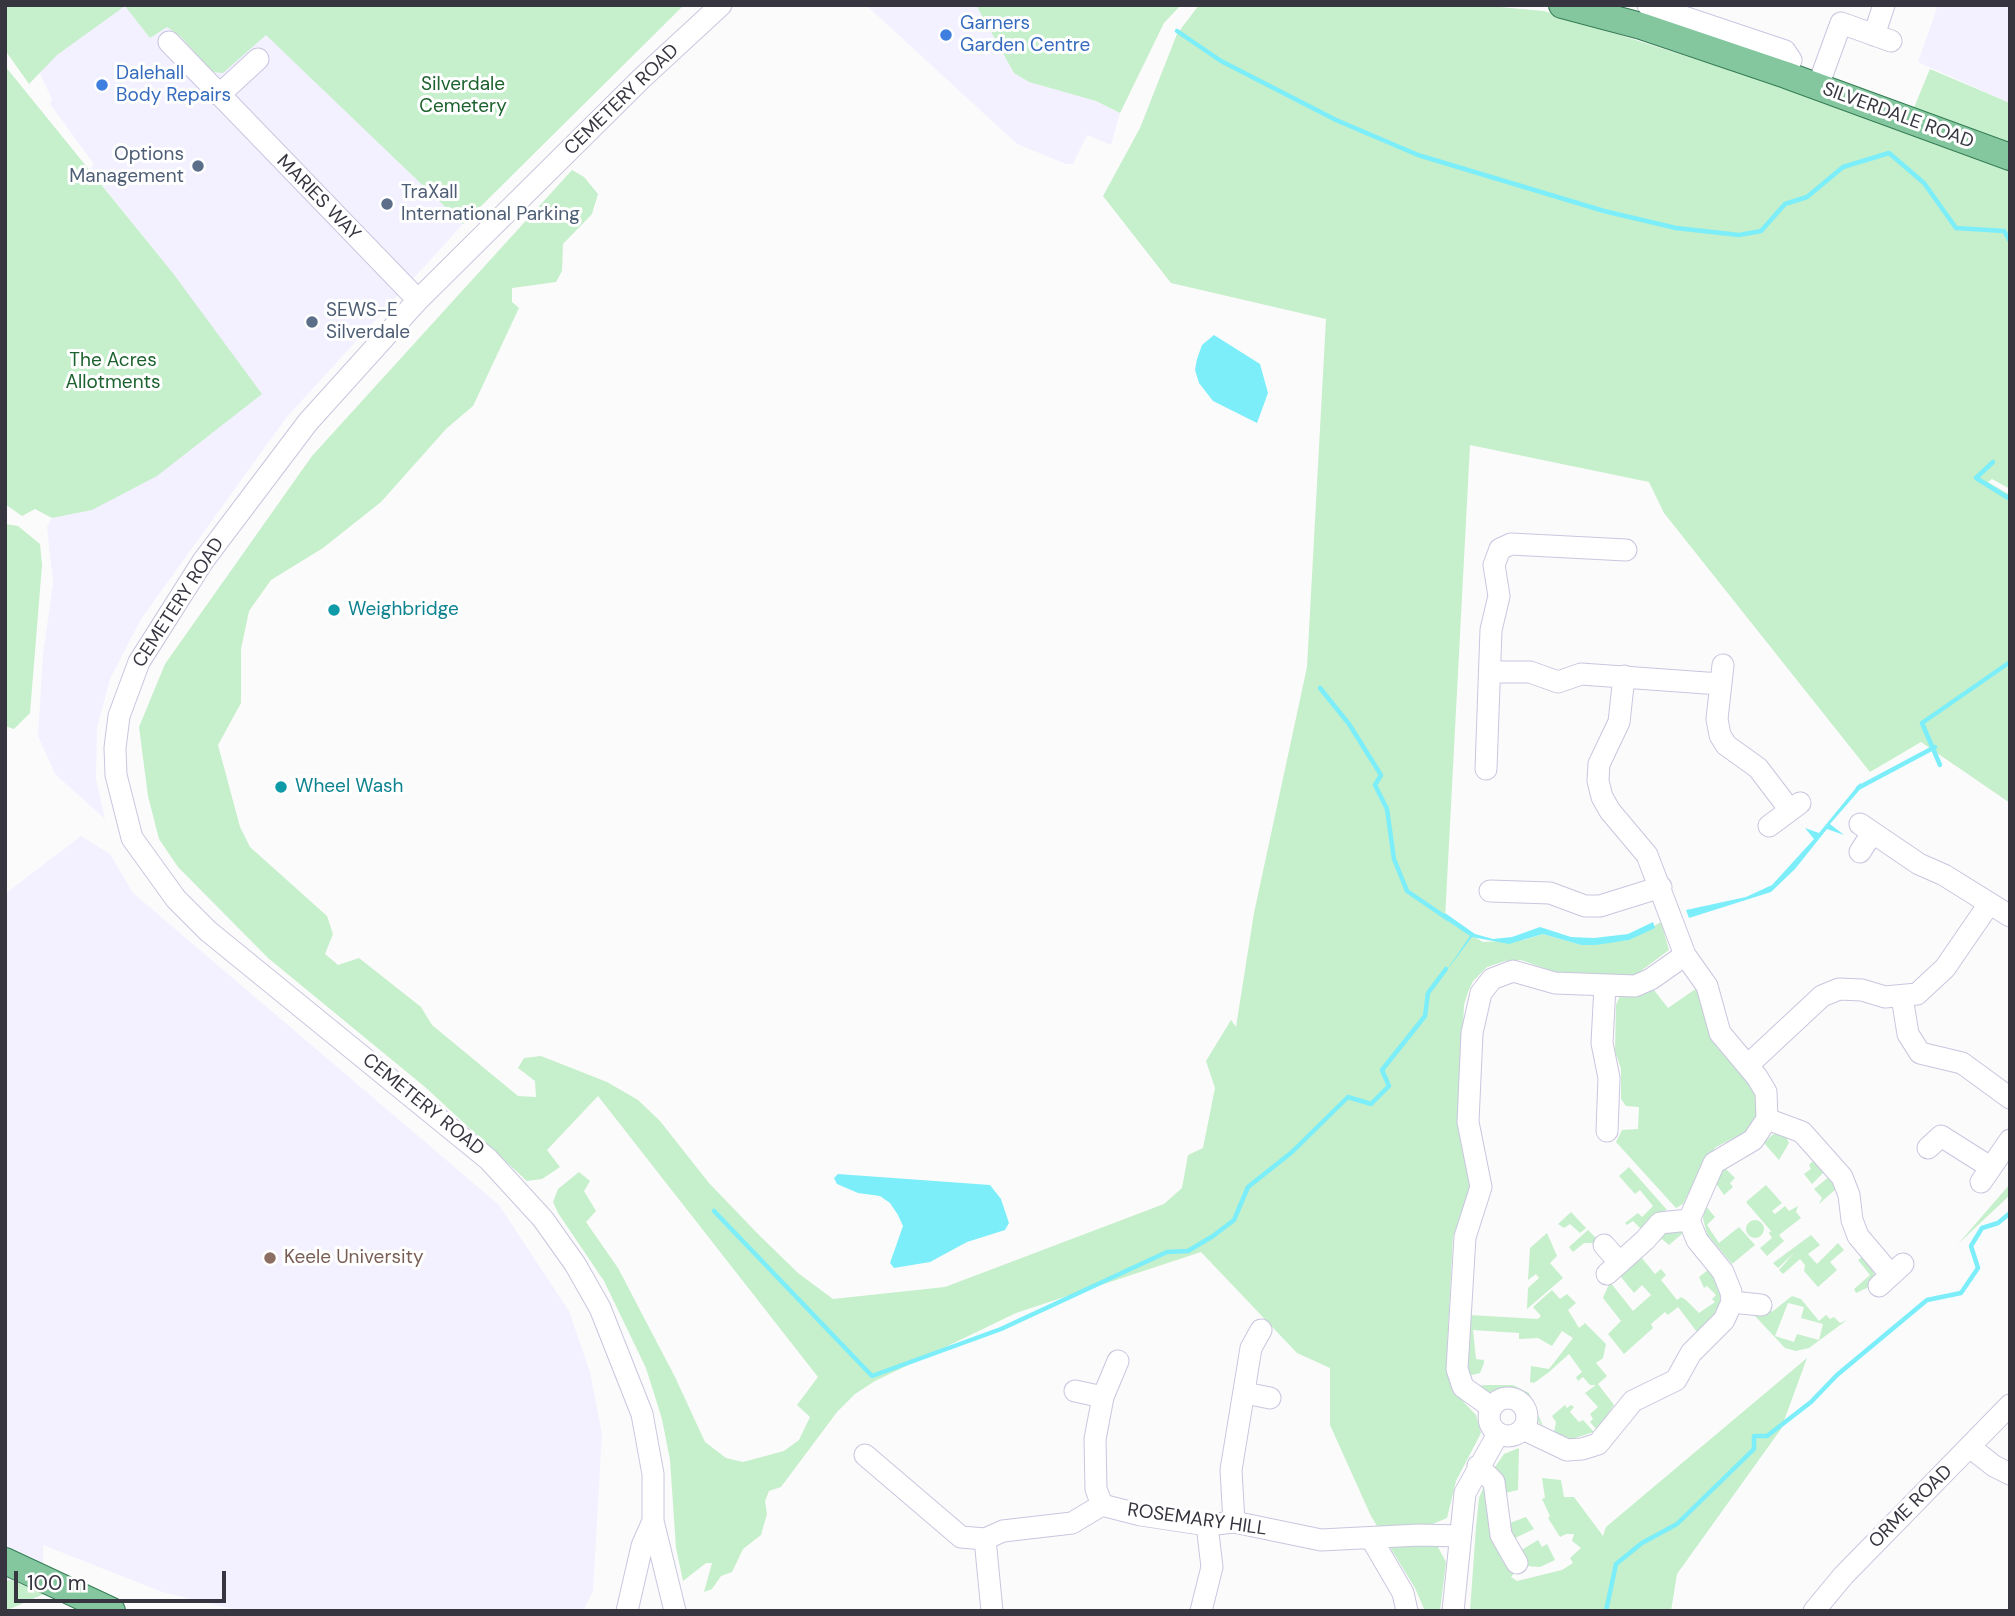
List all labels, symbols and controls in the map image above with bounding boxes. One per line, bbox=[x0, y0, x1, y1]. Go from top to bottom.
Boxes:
place label: Garners Garden Centre bbox=[960, 13, 1090, 57]
marker: Garners Garden Centre bbox=[938, 27, 954, 43]
street label: CEMETERY ROAD bbox=[560, 40, 684, 160]
place label: Dalehall Body Repairs bbox=[116, 63, 231, 107]
park label: Silverdale Cemetery bbox=[419, 74, 507, 118]
marker: Dalehall Body Repairs bbox=[94, 77, 110, 93]
street label: SILVERDALE ROAD bbox=[1819, 78, 1977, 154]
place label: Options Management bbox=[69, 144, 184, 188]
street label: MARIES WAY bbox=[271, 150, 365, 246]
marker: Options Management bbox=[190, 158, 206, 174]
place label: TraXall International Parking bbox=[401, 182, 580, 226]
marker: TraXall International Parking bbox=[379, 196, 395, 212]
place label: SEWS-E Silverdale bbox=[326, 300, 410, 344]
marker: SEWS-E Silverdale bbox=[304, 314, 320, 330]
park label: The Acres Allotments bbox=[65, 350, 161, 394]
street label: CEMETERY ROAD bbox=[129, 534, 229, 672]
place label: Weighbridge bbox=[348, 599, 459, 621]
marker: Weighbridge bbox=[326, 602, 342, 618]
place label: Wheel Wash bbox=[295, 776, 403, 798]
marker: Wheel Wash bbox=[273, 779, 289, 795]
street label: CEMETERY ROAD bbox=[358, 1049, 488, 1161]
place label: Keele University bbox=[284, 1247, 424, 1269]
marker: Keele University bbox=[262, 1250, 278, 1266]
street label: ORME ROAD bbox=[1865, 1461, 1957, 1553]
street label: ROSEMARY HILL bbox=[1126, 1499, 1268, 1541]
scale bar bbox=[18, 1556, 229, 1600]
text: 100 m bbox=[27, 1569, 87, 1597]

